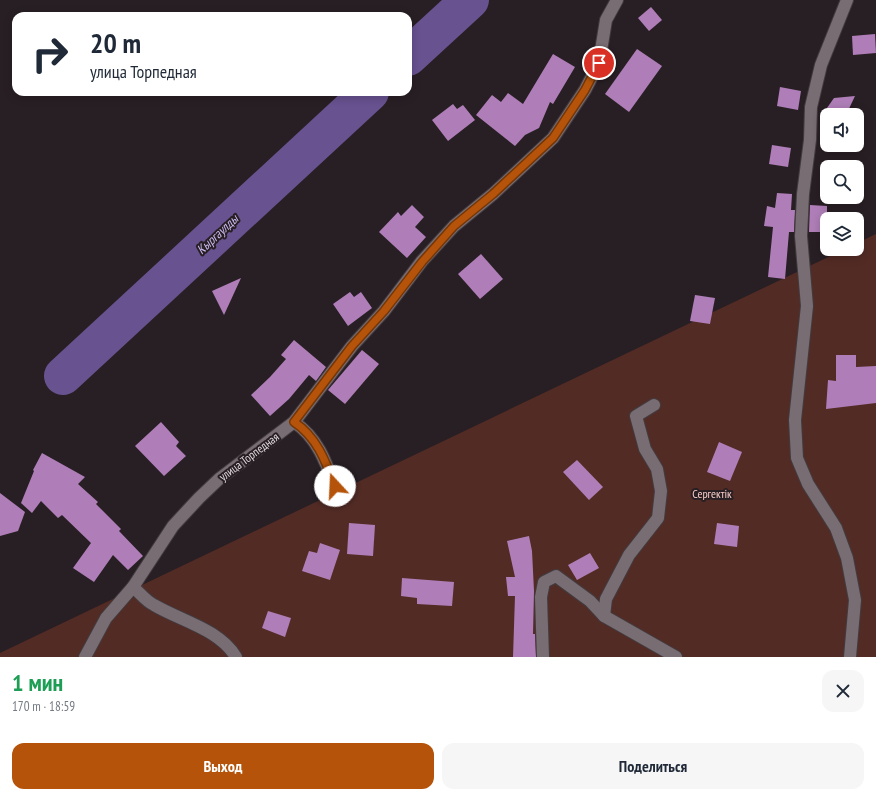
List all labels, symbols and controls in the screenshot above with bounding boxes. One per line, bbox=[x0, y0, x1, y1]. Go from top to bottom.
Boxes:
text: 20 m bbox=[90, 24, 141, 61]
icon: right bbox=[24, 28, 76, 80]
pin bbox=[582, 46, 616, 80]
icon: arrive bbox=[588, 52, 610, 74]
text: улица Торпедная bbox=[90, 60, 197, 83]
map controls bbox=[820, 108, 864, 256]
button: sound bbox=[820, 108, 864, 152]
button: search bbox=[820, 160, 864, 204]
water label: Кыргаулды bbox=[193, 210, 242, 258]
button: layers bbox=[820, 212, 864, 256]
street label: улица Торпедная bbox=[216, 429, 282, 484]
position arrow bbox=[314, 465, 356, 507]
park label: Сергектік bbox=[692, 486, 732, 501]
text: 1 мин bbox=[12, 667, 63, 698]
button: close bbox=[822, 670, 864, 712]
text: 170 m · 18:59 bbox=[12, 698, 75, 715]
button: Выход bbox=[12, 743, 434, 789]
button: Поделиться bbox=[442, 743, 864, 789]

